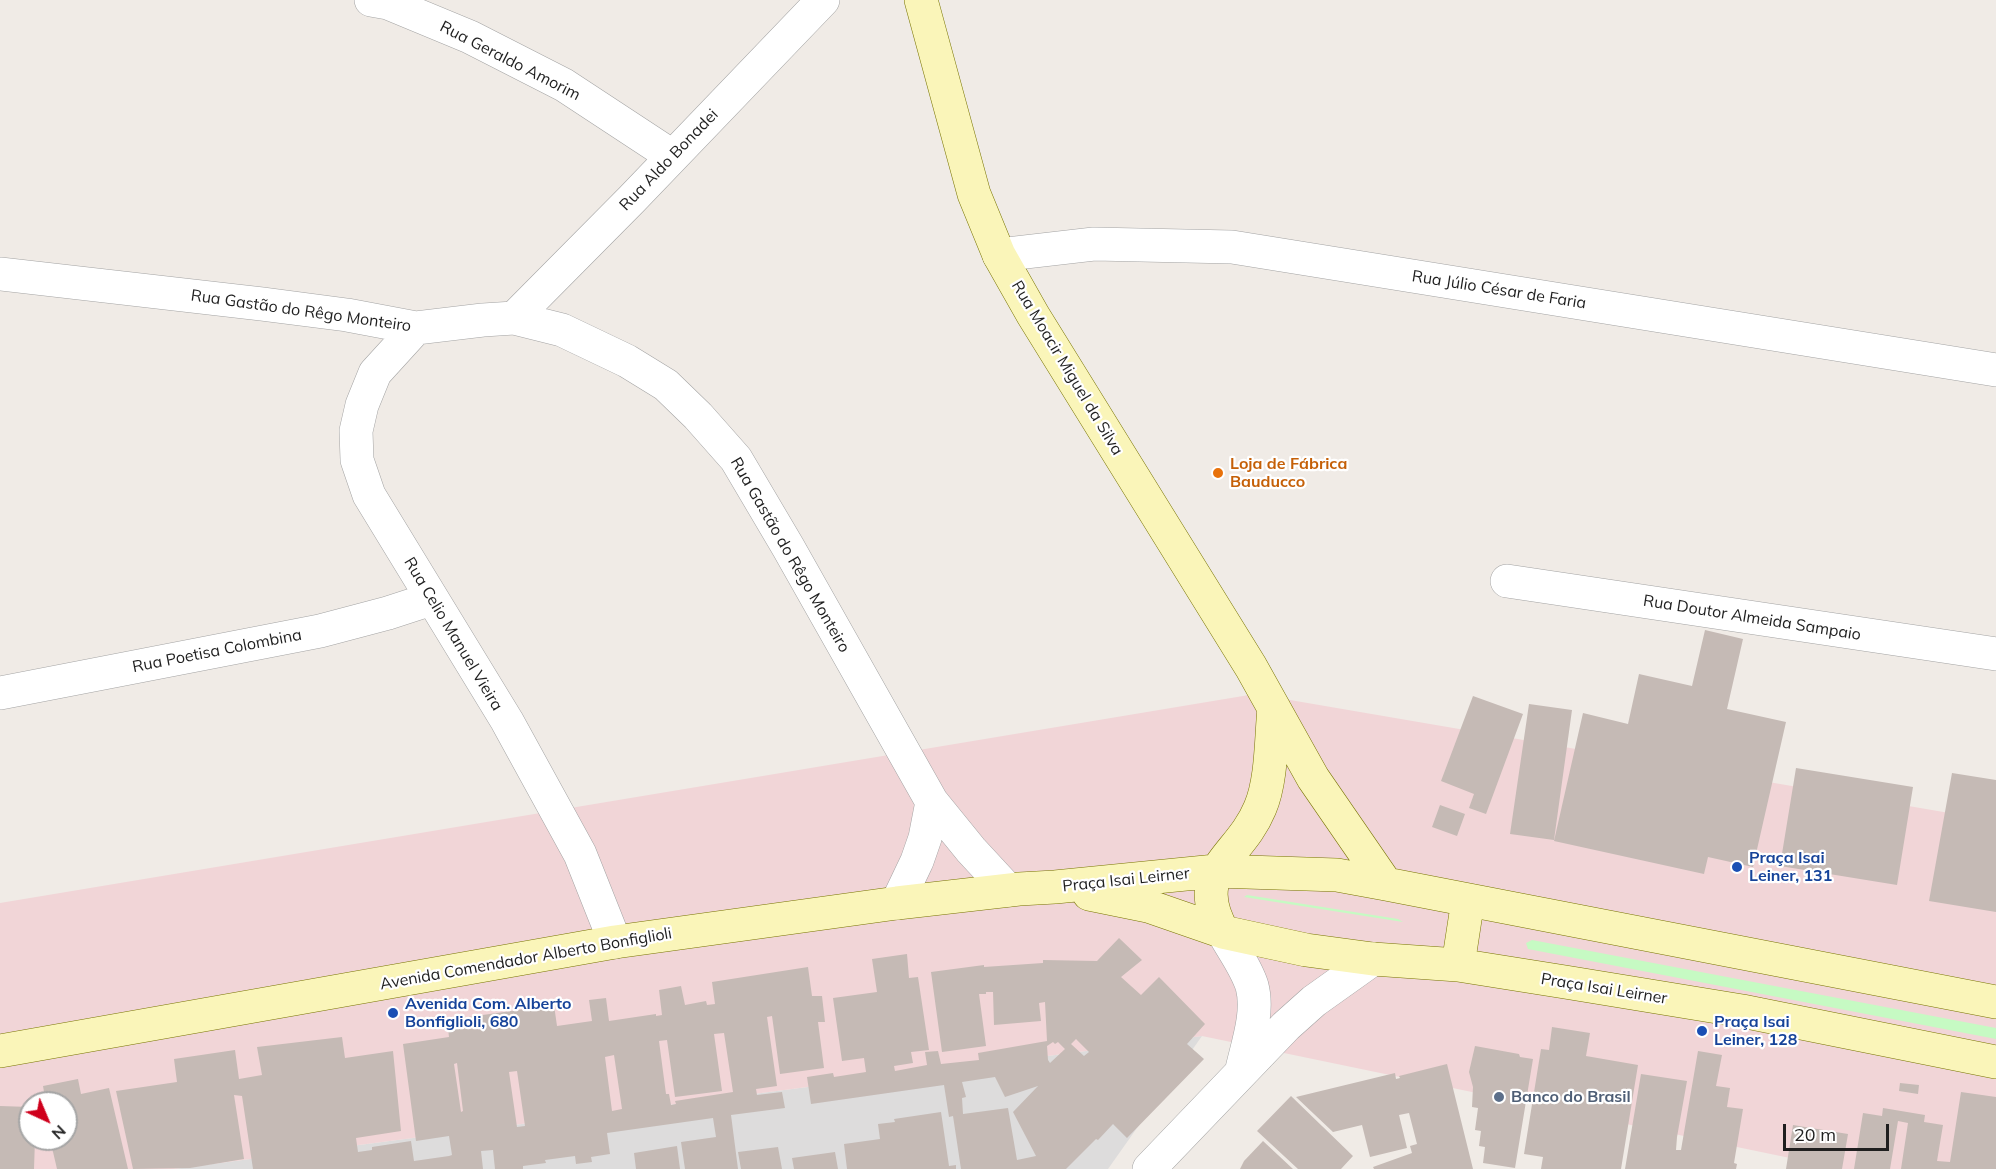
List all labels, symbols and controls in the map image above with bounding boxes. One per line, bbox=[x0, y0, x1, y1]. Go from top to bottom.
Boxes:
street label: Rua Geraldo Amorim bbox=[437, 17, 583, 105]
street label: Rua Aldo Bonadei bbox=[616, 105, 722, 215]
street label: Rua Júlio César de Faria bbox=[1411, 267, 1587, 313]
street label: Rua Moacir Miguel da Silva bbox=[1007, 277, 1127, 459]
street label: Rua Gastão do Rêgo Monteiro bbox=[190, 286, 412, 336]
street label: Rua Gastão do Rêgo Monteiro bbox=[726, 454, 854, 656]
place label: Loja de Fábrica Bauducco bbox=[1230, 454, 1347, 492]
marker: Loja de Fábrica Bauducco bbox=[1211, 466, 1225, 480]
street label: Rua Celio Manuel Vieira bbox=[400, 554, 506, 714]
street label: Rua Doutor Almeida Sampaio bbox=[1642, 591, 1862, 645]
street label: Rua Poetisa Colombina bbox=[131, 625, 303, 677]
place label: Praça Isai Leiner, 131 bbox=[1749, 848, 1832, 886]
marker: Praça Isai Leiner, 131 bbox=[1730, 860, 1744, 874]
street label: Praça Isai Leirner bbox=[1061, 864, 1191, 896]
street label: Avenida Comendador Alberto Bonfiglioli bbox=[379, 924, 673, 994]
street label: Praça Isai Leirner bbox=[1539, 970, 1669, 1008]
place label: Avenida Com. Alberto Bonfiglioli, 680 bbox=[405, 994, 572, 1032]
marker: Avenida Com. Alberto Bonfiglioli, 680 bbox=[386, 1006, 400, 1020]
place label: Praça Isai Leiner, 128 bbox=[1714, 1012, 1797, 1050]
marker: Praça Isai Leiner, 128 bbox=[1695, 1024, 1709, 1038]
place label: Banco do Brasil bbox=[1511, 1087, 1631, 1107]
marker: Banco do Brasil bbox=[1492, 1090, 1506, 1104]
north arrow bbox=[18, 1091, 78, 1151]
scale bar bbox=[1786, 1112, 1892, 1150]
text: N bbox=[48, 1121, 70, 1144]
text: 20 m bbox=[1794, 1123, 1836, 1146]

